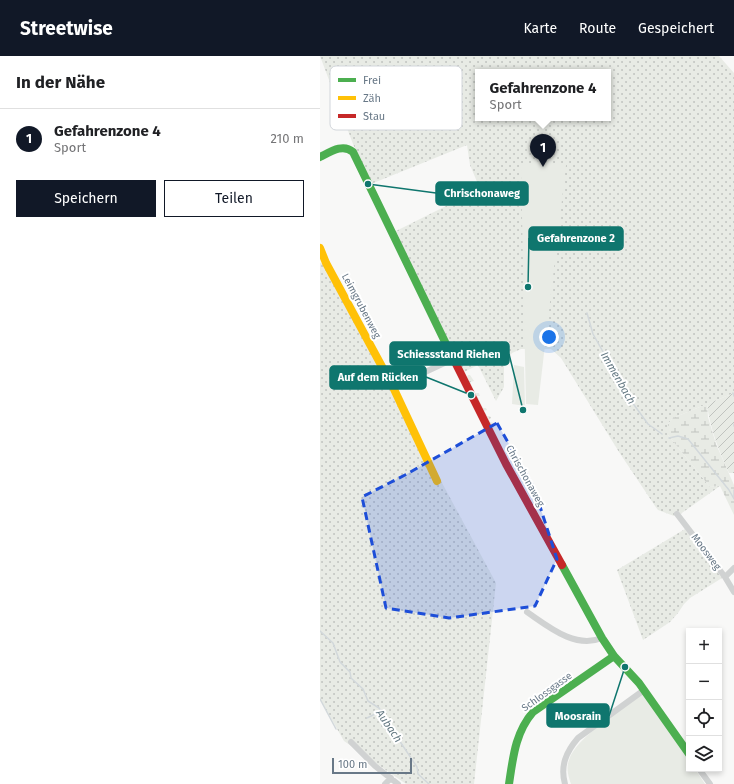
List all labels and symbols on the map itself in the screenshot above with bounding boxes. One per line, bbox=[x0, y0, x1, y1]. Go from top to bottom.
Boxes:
legend bbox=[330, 66, 462, 130]
text: Frei bbox=[363, 74, 381, 87]
text: Zäh bbox=[363, 92, 381, 105]
text: Stau bbox=[363, 110, 385, 123]
pin: 1 bbox=[530, 134, 556, 167]
callout: Chrischonaweg bbox=[436, 182, 528, 205]
text: Chrischonaweg bbox=[444, 187, 521, 200]
callout: Gefahrenzone 2 bbox=[529, 227, 623, 250]
text: Gefahrenzone 2 bbox=[537, 232, 615, 245]
street label: Leimgrubenweg bbox=[339, 272, 383, 341]
your location bbox=[539, 327, 559, 347]
callout: Schiessstand Riehen bbox=[390, 342, 509, 365]
text: Schiessstand Riehen bbox=[397, 348, 501, 361]
water label: Immenbach bbox=[598, 350, 638, 406]
callout: Auf dem Rücken bbox=[330, 366, 426, 389]
text: Auf dem Rücken bbox=[337, 371, 418, 384]
street label: Chrischonaweg bbox=[503, 443, 547, 509]
street label: Moosweg bbox=[689, 532, 724, 573]
street label: Schlossgasse bbox=[520, 670, 574, 714]
callout: Moosrain bbox=[547, 704, 609, 727]
water label: Aubach bbox=[373, 706, 405, 745]
text: Moosrain bbox=[555, 710, 601, 723]
scale bar bbox=[332, 756, 412, 775]

